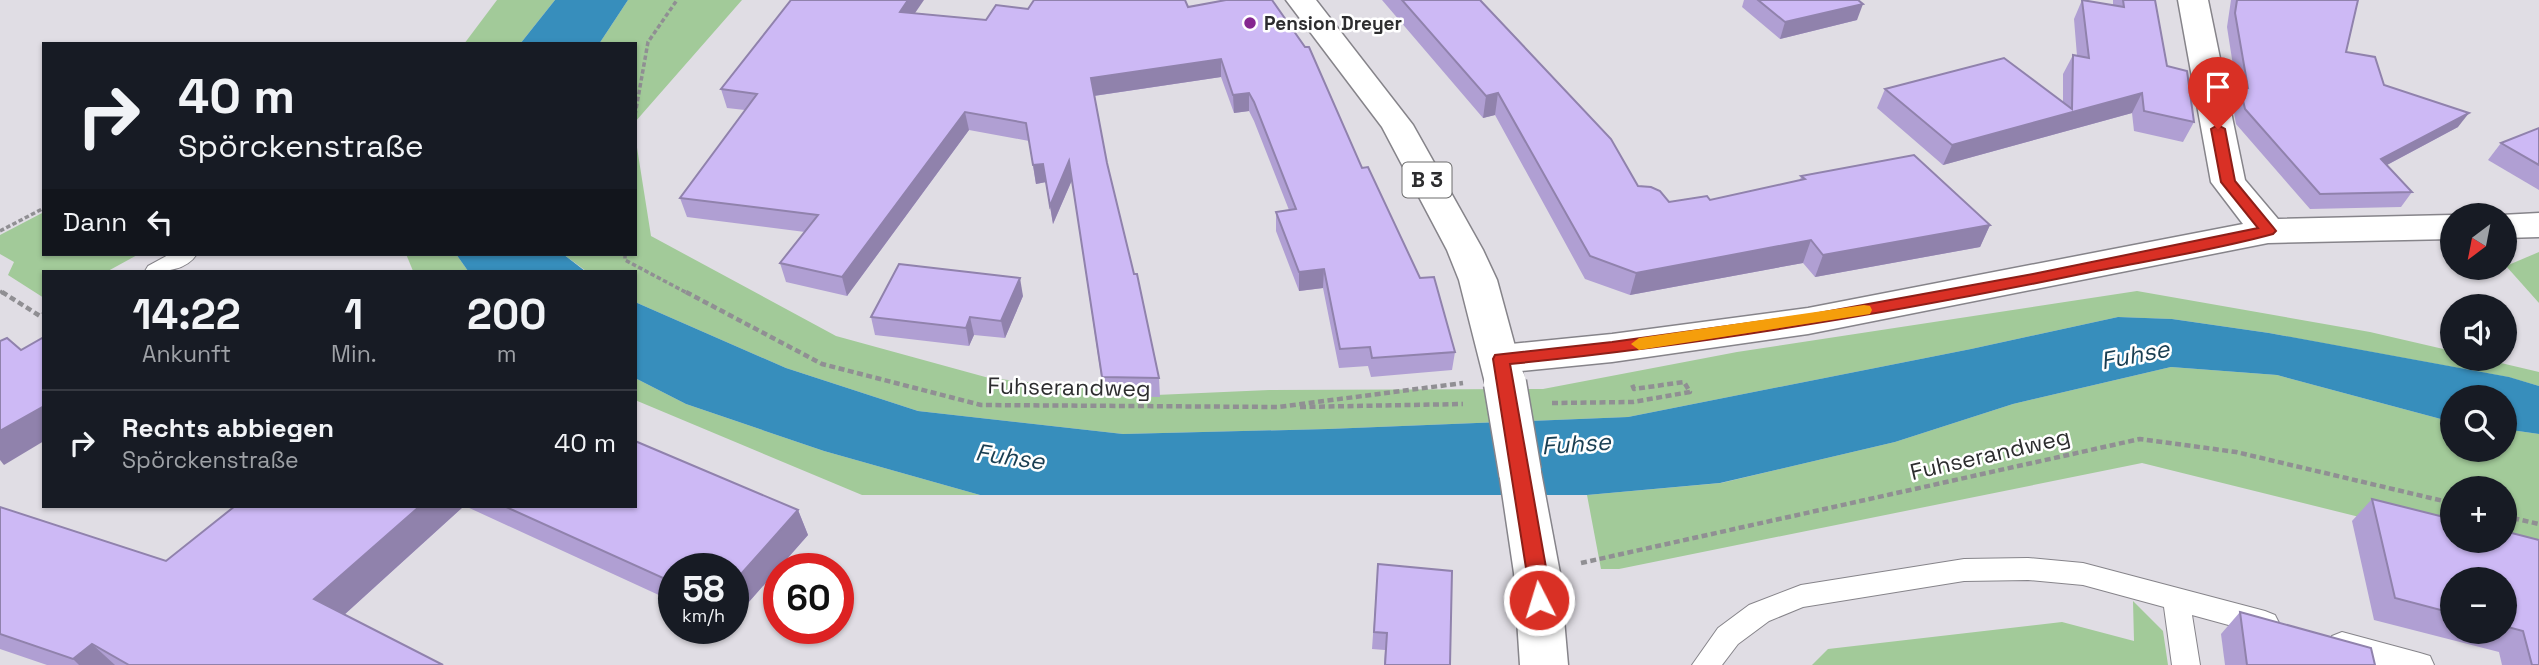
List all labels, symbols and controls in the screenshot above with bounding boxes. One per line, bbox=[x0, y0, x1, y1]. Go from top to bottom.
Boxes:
place label: Pension Dreyer bbox=[1264, 11, 1402, 36]
marker: Pension Dreyer bbox=[1242, 15, 1258, 31]
pin bbox=[2188, 57, 2248, 129]
text: 40 m bbox=[178, 65, 295, 127]
icon: arrive bbox=[2199, 68, 2237, 106]
icon: right bbox=[63, 70, 154, 161]
text: Spörckenstraße bbox=[178, 126, 424, 166]
road number: B 3 bbox=[1402, 162, 1452, 198]
icon: left bbox=[141, 203, 179, 241]
north arrow bbox=[2440, 203, 2516, 280]
map controls bbox=[2440, 203, 2517, 644]
text: Dann bbox=[63, 205, 127, 239]
text: 14:22 bbox=[133, 288, 241, 341]
text: 1 bbox=[344, 288, 363, 341]
text: 200 bbox=[467, 288, 546, 341]
button: sound bbox=[2440, 294, 2517, 371]
water label: Fuhse bbox=[2098, 333, 2173, 376]
text: Ankunft bbox=[142, 339, 231, 369]
text: Min. bbox=[331, 339, 377, 369]
text: m bbox=[497, 339, 517, 369]
street label: Fuhserandweg bbox=[987, 371, 1151, 403]
button: search bbox=[2440, 385, 2517, 462]
text: Rechts abbiegen bbox=[122, 411, 334, 445]
street label: Fuhserandweg bbox=[1907, 421, 2073, 487]
icon: right bbox=[63, 424, 101, 462]
text: 40 m bbox=[554, 426, 616, 460]
water label: Fuhse bbox=[1540, 426, 1612, 461]
water label: Fuhse bbox=[974, 436, 1047, 477]
text: Spörckenstraße bbox=[122, 445, 299, 475]
button: + bbox=[2440, 476, 2517, 553]
speed limit sign: 60 bbox=[763, 553, 854, 644]
position arrow bbox=[1502, 563, 1576, 637]
text: 58 bbox=[682, 567, 725, 611]
button: − bbox=[2440, 567, 2517, 644]
text: km/h bbox=[682, 604, 725, 627]

